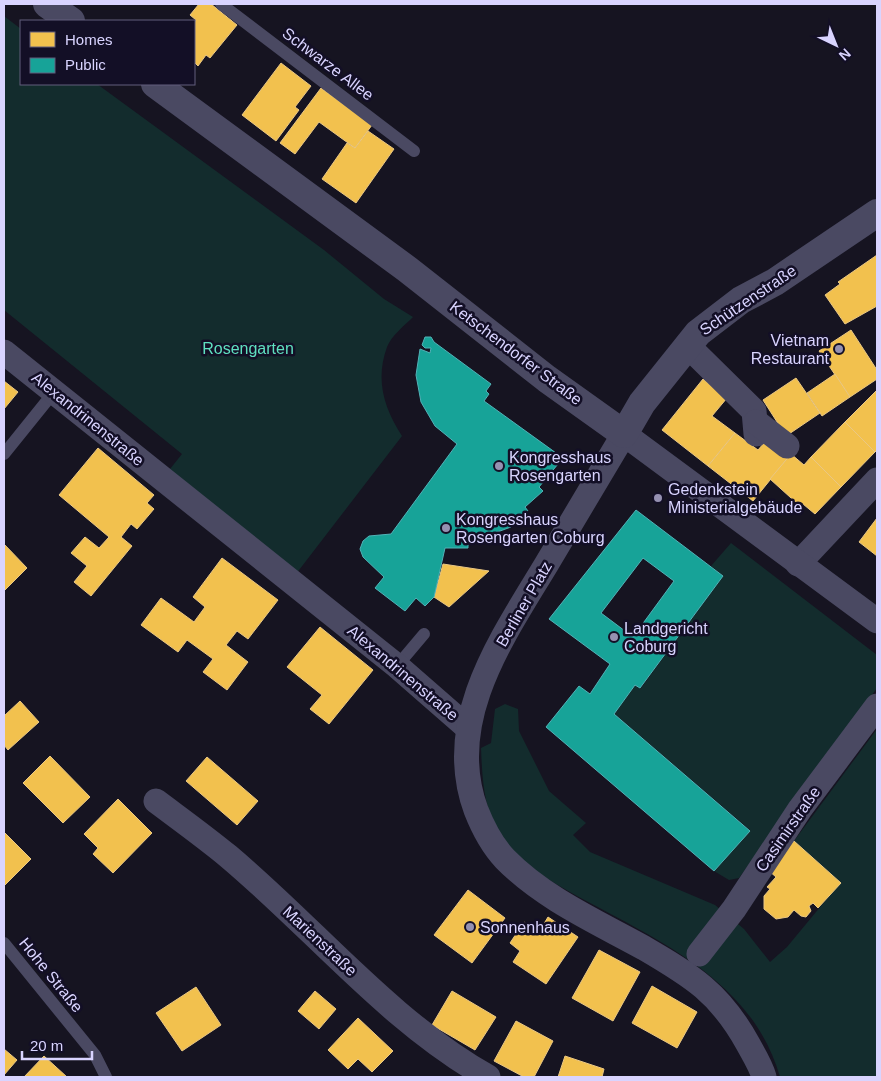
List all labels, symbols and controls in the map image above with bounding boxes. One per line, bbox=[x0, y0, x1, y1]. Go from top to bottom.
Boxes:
legend bbox=[20, 20, 195, 85]
north arrow bbox=[811, 20, 861, 70]
street label: Schwarze Allee bbox=[279, 24, 377, 104]
text: Homes bbox=[65, 31, 113, 48]
text: N bbox=[836, 45, 854, 64]
text: Public bbox=[65, 56, 106, 73]
street label: Schützenstraße bbox=[697, 262, 799, 338]
street label: Ketschendorfer Straße bbox=[447, 298, 585, 408]
place label: Vietnam Restaurant bbox=[751, 332, 830, 367]
park label: Rosengarten bbox=[202, 340, 294, 357]
marker: Vietnam Restaurant bbox=[833, 343, 845, 355]
street label: Alexandrinenstraße bbox=[29, 369, 147, 469]
place label: Kongresshaus Rosengarten bbox=[509, 449, 611, 484]
marker: Kongresshaus Rosengarten bbox=[493, 460, 505, 472]
place label: Gedenkstein Ministerialgebäude bbox=[668, 481, 802, 516]
marker: Gedenkstein Ministerialgebäude bbox=[652, 492, 664, 504]
place label: Kongresshaus Rosengarten Coburg bbox=[456, 511, 605, 546]
marker: Kongresshaus Rosengarten Coburg bbox=[440, 522, 452, 534]
street label: Berliner Platz bbox=[493, 559, 555, 649]
place label: Landgericht Coburg bbox=[624, 620, 708, 655]
street label: Alexandrinenstraße bbox=[344, 622, 462, 724]
marker: Landgericht Coburg bbox=[608, 631, 620, 643]
street label: Casimirstraße bbox=[752, 783, 824, 875]
street label: Marienstraße bbox=[280, 903, 360, 979]
place label: Sonnenhaus bbox=[480, 919, 570, 936]
marker: Sonnenhaus bbox=[464, 921, 476, 933]
street label: Hohe Straße bbox=[16, 934, 86, 1016]
scale bar bbox=[22, 1028, 92, 1060]
text: 20 m bbox=[30, 1037, 63, 1054]

